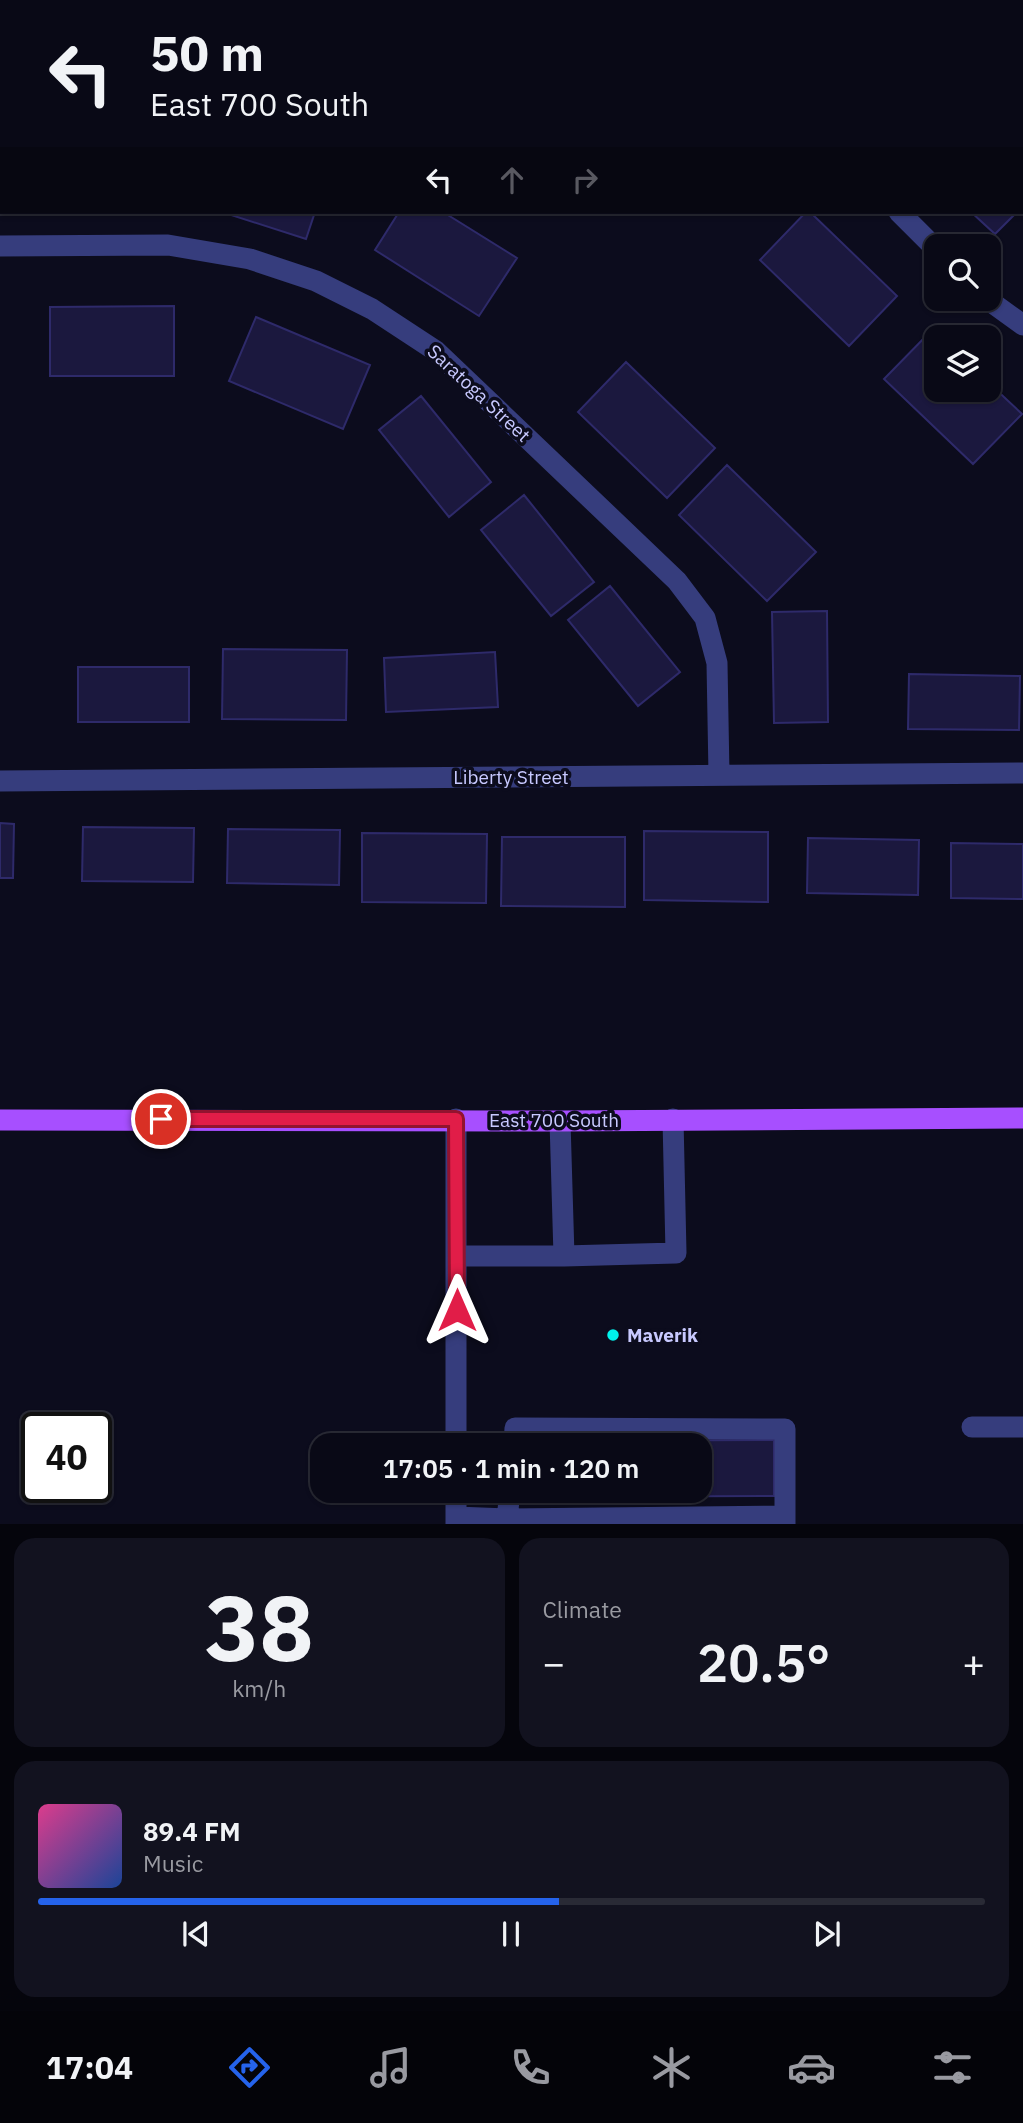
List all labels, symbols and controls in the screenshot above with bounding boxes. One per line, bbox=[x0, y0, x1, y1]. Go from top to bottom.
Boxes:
text: 50 m bbox=[150, 21, 264, 84]
icon: left bbox=[35, 28, 126, 119]
text: East 700 South bbox=[150, 83, 369, 125]
icon: left bbox=[420, 161, 458, 199]
icon: ahead bbox=[493, 161, 531, 199]
icon: right bbox=[566, 161, 604, 199]
map controls bbox=[924, 234, 1001, 402]
button: search bbox=[924, 234, 1001, 311]
button: layers bbox=[924, 325, 1001, 402]
street label: Saratoga Street bbox=[422, 339, 536, 447]
street label: Liberty Street bbox=[453, 765, 569, 789]
pin bbox=[131, 1089, 191, 1149]
icon: arrive bbox=[142, 1100, 180, 1138]
street label: East 700 South bbox=[489, 1108, 619, 1132]
position arrow bbox=[420, 1273, 494, 1347]
place label: Maverik bbox=[627, 1323, 698, 1347]
marker: Maverik bbox=[605, 1327, 621, 1343]
speed limit sign: 40 bbox=[21, 1412, 112, 1503]
text: 17:05 · 1 min · 120 m bbox=[383, 1451, 639, 1485]
text: 38 bbox=[205, 1568, 314, 1686]
text: Climate bbox=[543, 1594, 622, 1624]
text: 20.5° bbox=[697, 1629, 831, 1696]
text: − bbox=[543, 1638, 565, 1687]
text: + bbox=[962, 1638, 985, 1687]
text: km/h bbox=[232, 1673, 286, 1703]
text: 89.4 FM bbox=[143, 1814, 241, 1848]
text: Music bbox=[143, 1848, 203, 1878]
icon: previous bbox=[177, 1915, 215, 1953]
icon: pause bbox=[492, 1915, 530, 1953]
icon: next bbox=[808, 1915, 846, 1953]
icon: directions bbox=[225, 2043, 274, 2092]
icon: music bbox=[366, 2043, 415, 2092]
icon: phone bbox=[506, 2043, 555, 2092]
icon: climate bbox=[647, 2043, 696, 2092]
icon: car bbox=[787, 2043, 836, 2092]
icon: filters bbox=[928, 2043, 977, 2092]
text: 17:04 bbox=[46, 2046, 133, 2088]

